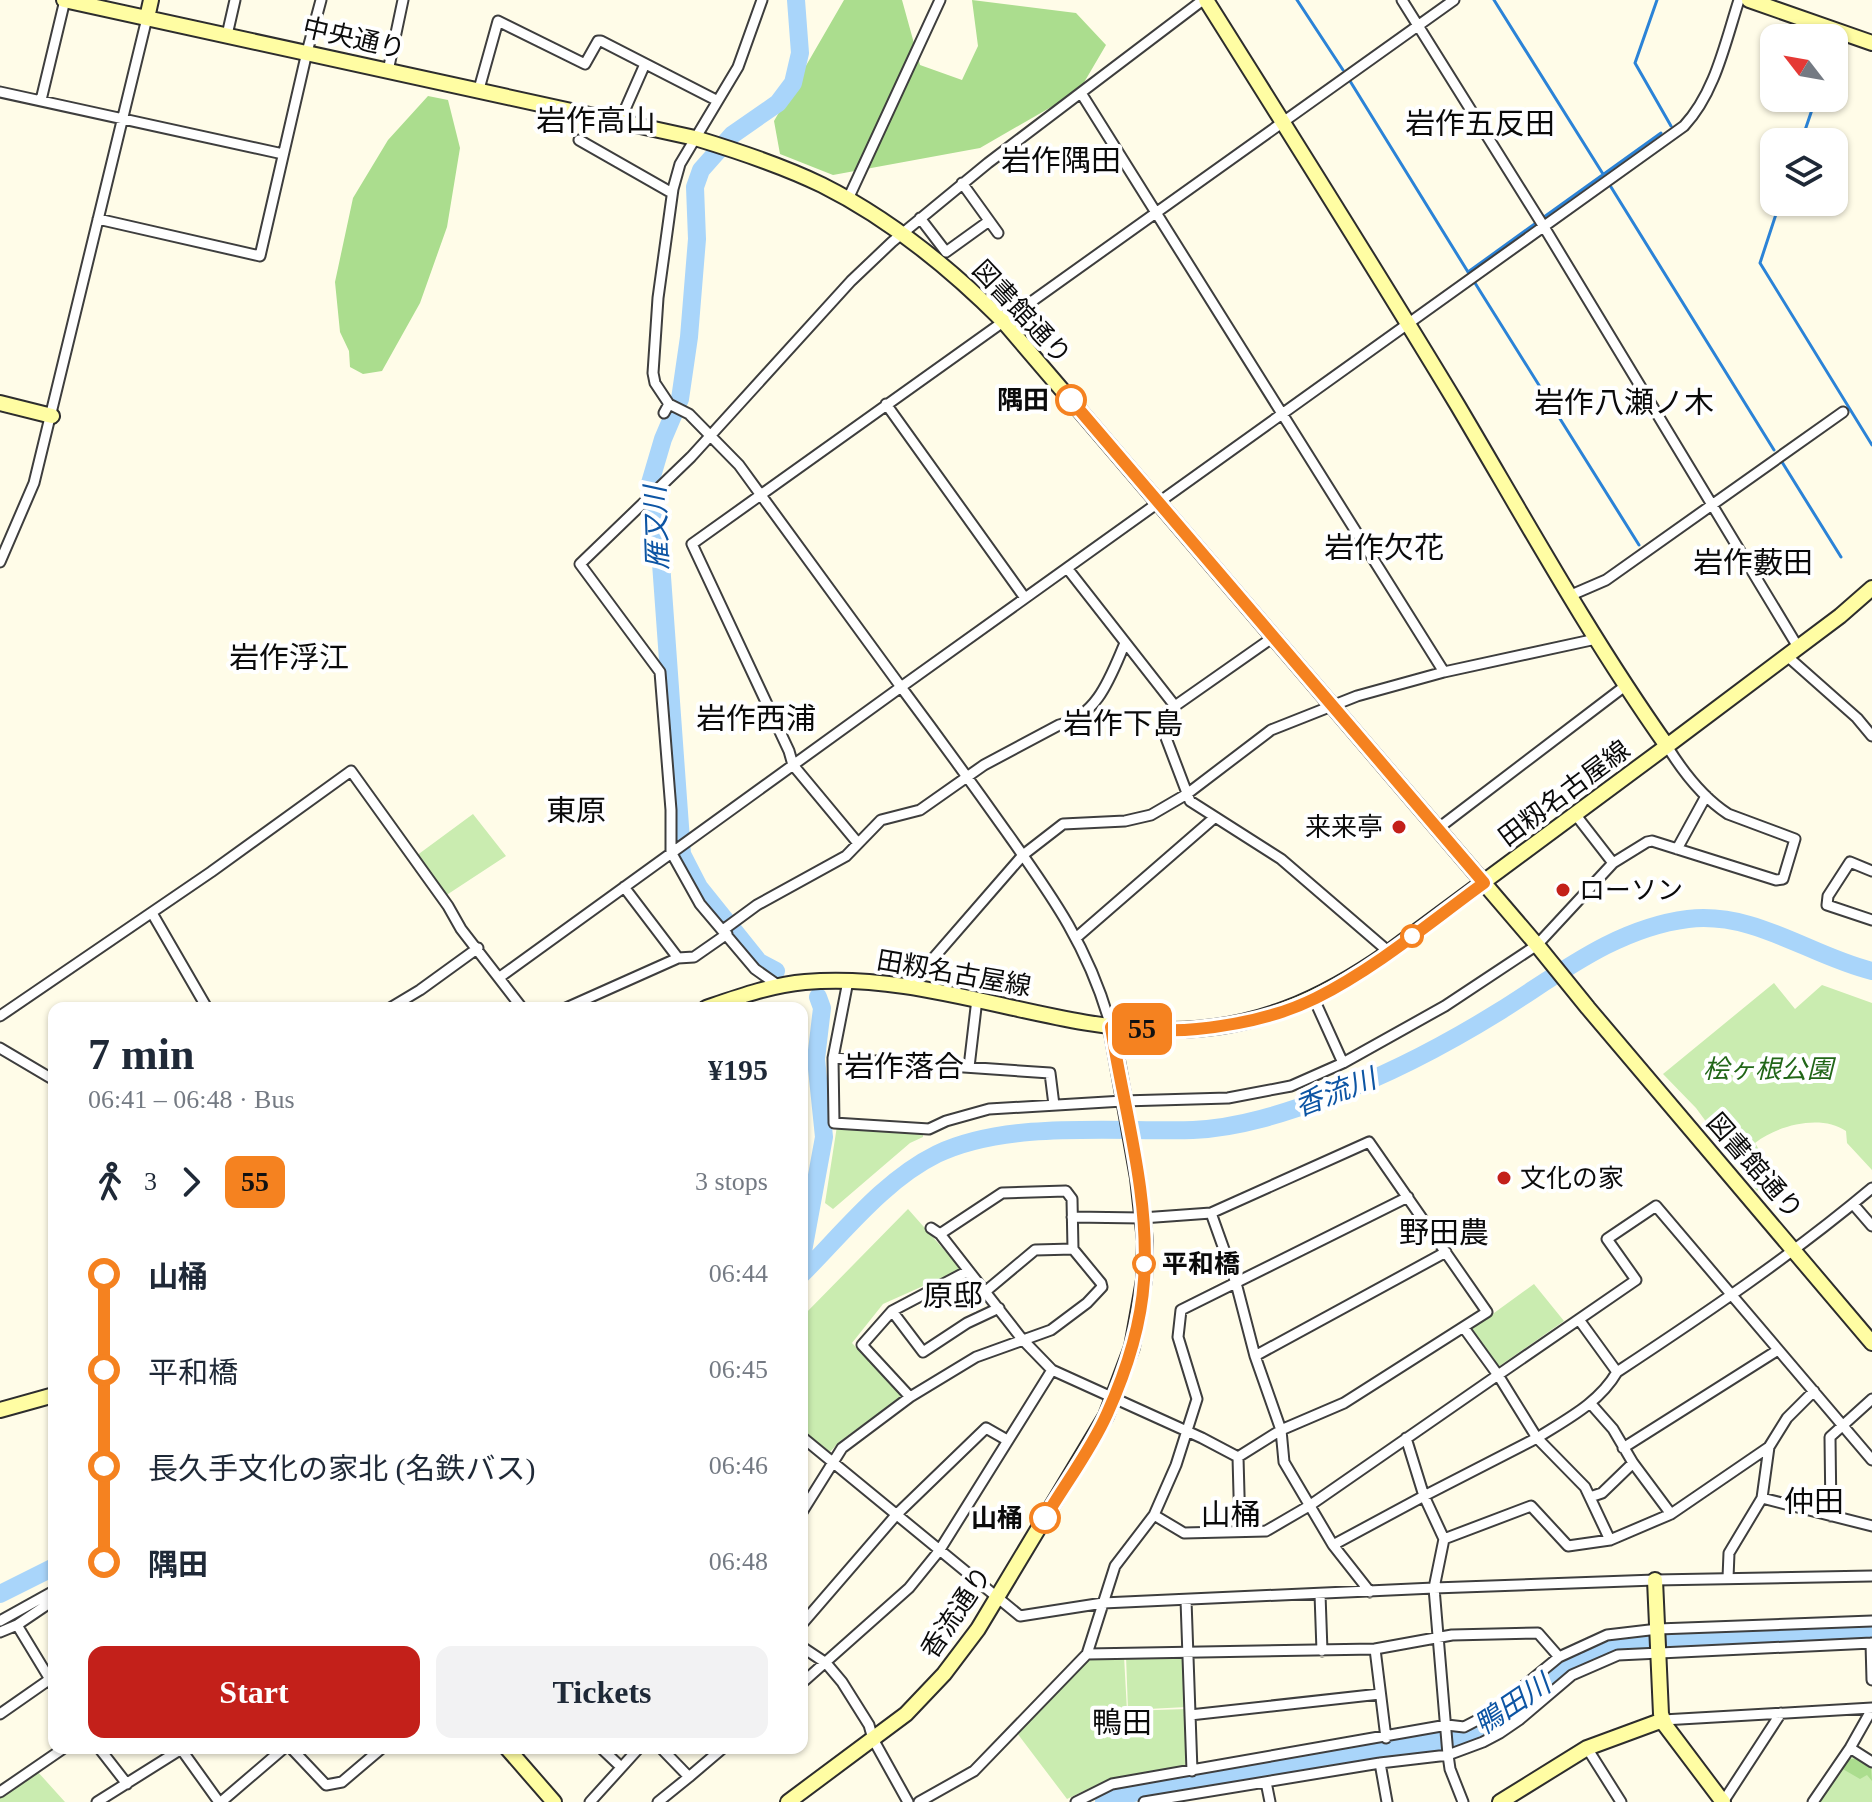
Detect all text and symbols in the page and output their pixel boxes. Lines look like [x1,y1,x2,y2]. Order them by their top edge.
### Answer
street label: 中央通り [300,13,408,64]
north arrow [1760,24,1848,112]
map controls [1760,24,1848,216]
district label: 岩作高山 [536,104,656,137]
district label: 岩作五反田 [1405,107,1555,140]
button: layers [1760,128,1848,216]
district label: 岩作隅田 [1001,144,1121,177]
street label: 図書館通り [967,255,1077,370]
marker: 隅田 [1056,385,1086,415]
place label: 隅田 [997,386,1049,415]
district label: 岩作八瀬ノ木 [1534,386,1714,419]
water label: 雁又川 [639,482,673,571]
district label: 岩作欠花 [1324,531,1444,564]
district label: 岩作藪田 [1693,546,1813,579]
district label: 岩作浮江 [229,641,349,674]
district label: 岩作西浦 [696,702,816,735]
district label: 岩作下島 [1063,707,1183,740]
street label: 田籾名古屋線 [1493,735,1635,852]
district label: 東原 [546,794,606,827]
place label: 来来亭 [1305,813,1383,842]
marker: 来来亭 [1390,818,1408,836]
place label: ローソン [1579,876,1683,905]
marker: ローソン [1554,881,1572,899]
unlabelled marker [1401,925,1423,947]
street label: 田籾名古屋線 [875,946,1033,1001]
line badge: 55 [1106,1003,1178,1055]
text: 55 [1128,1013,1156,1044]
text: 7 min [88,1030,194,1079]
district label: 岩作落合 [844,1050,964,1083]
text: ¥195 [708,1053,768,1086]
park label: 桧ヶ根公園 [1703,1055,1837,1084]
water label: 香流川 [1290,1062,1383,1122]
text: 06:41 – 06:48 · Bus [88,1085,295,1114]
street label: 図書館通り [1701,1108,1808,1225]
icon: walk [88,1160,132,1204]
icon: forward [169,1160,213,1204]
place label: 文化の家 [1520,1164,1624,1193]
text: 55 [241,1166,269,1197]
text: 3 [144,1167,157,1196]
text: 3 stops [695,1167,768,1196]
marker: 文化の家 [1495,1169,1513,1187]
district label: 野田農 [1399,1216,1489,1249]
place label: 平和橋 [1162,1250,1240,1279]
marker: 平和橋 [1133,1253,1155,1275]
text: 06:44 [709,1259,768,1288]
text: 山桶 [148,1260,208,1293]
district label: 原邸 [923,1279,983,1312]
text: 06:45 [709,1355,768,1384]
text: 平和橋 [148,1356,238,1389]
text: 06:46 [709,1451,768,1480]
text: 長久手文化の家北 (名鉄バス) [148,1452,535,1485]
district label: 仲田 [1784,1485,1844,1518]
district label: 山桶 [1201,1498,1261,1531]
marker: 山桶 [1030,1503,1060,1533]
place label: 山桶 [971,1504,1023,1533]
text: 06:48 [709,1547,768,1576]
text: 隅田 [148,1548,208,1581]
street label: 香流通り [915,1561,998,1664]
button: Start [88,1646,420,1738]
button: Tickets [436,1646,768,1738]
water label: 鴨田川 [1469,1666,1558,1741]
district label: 鴨田 [1092,1706,1152,1739]

